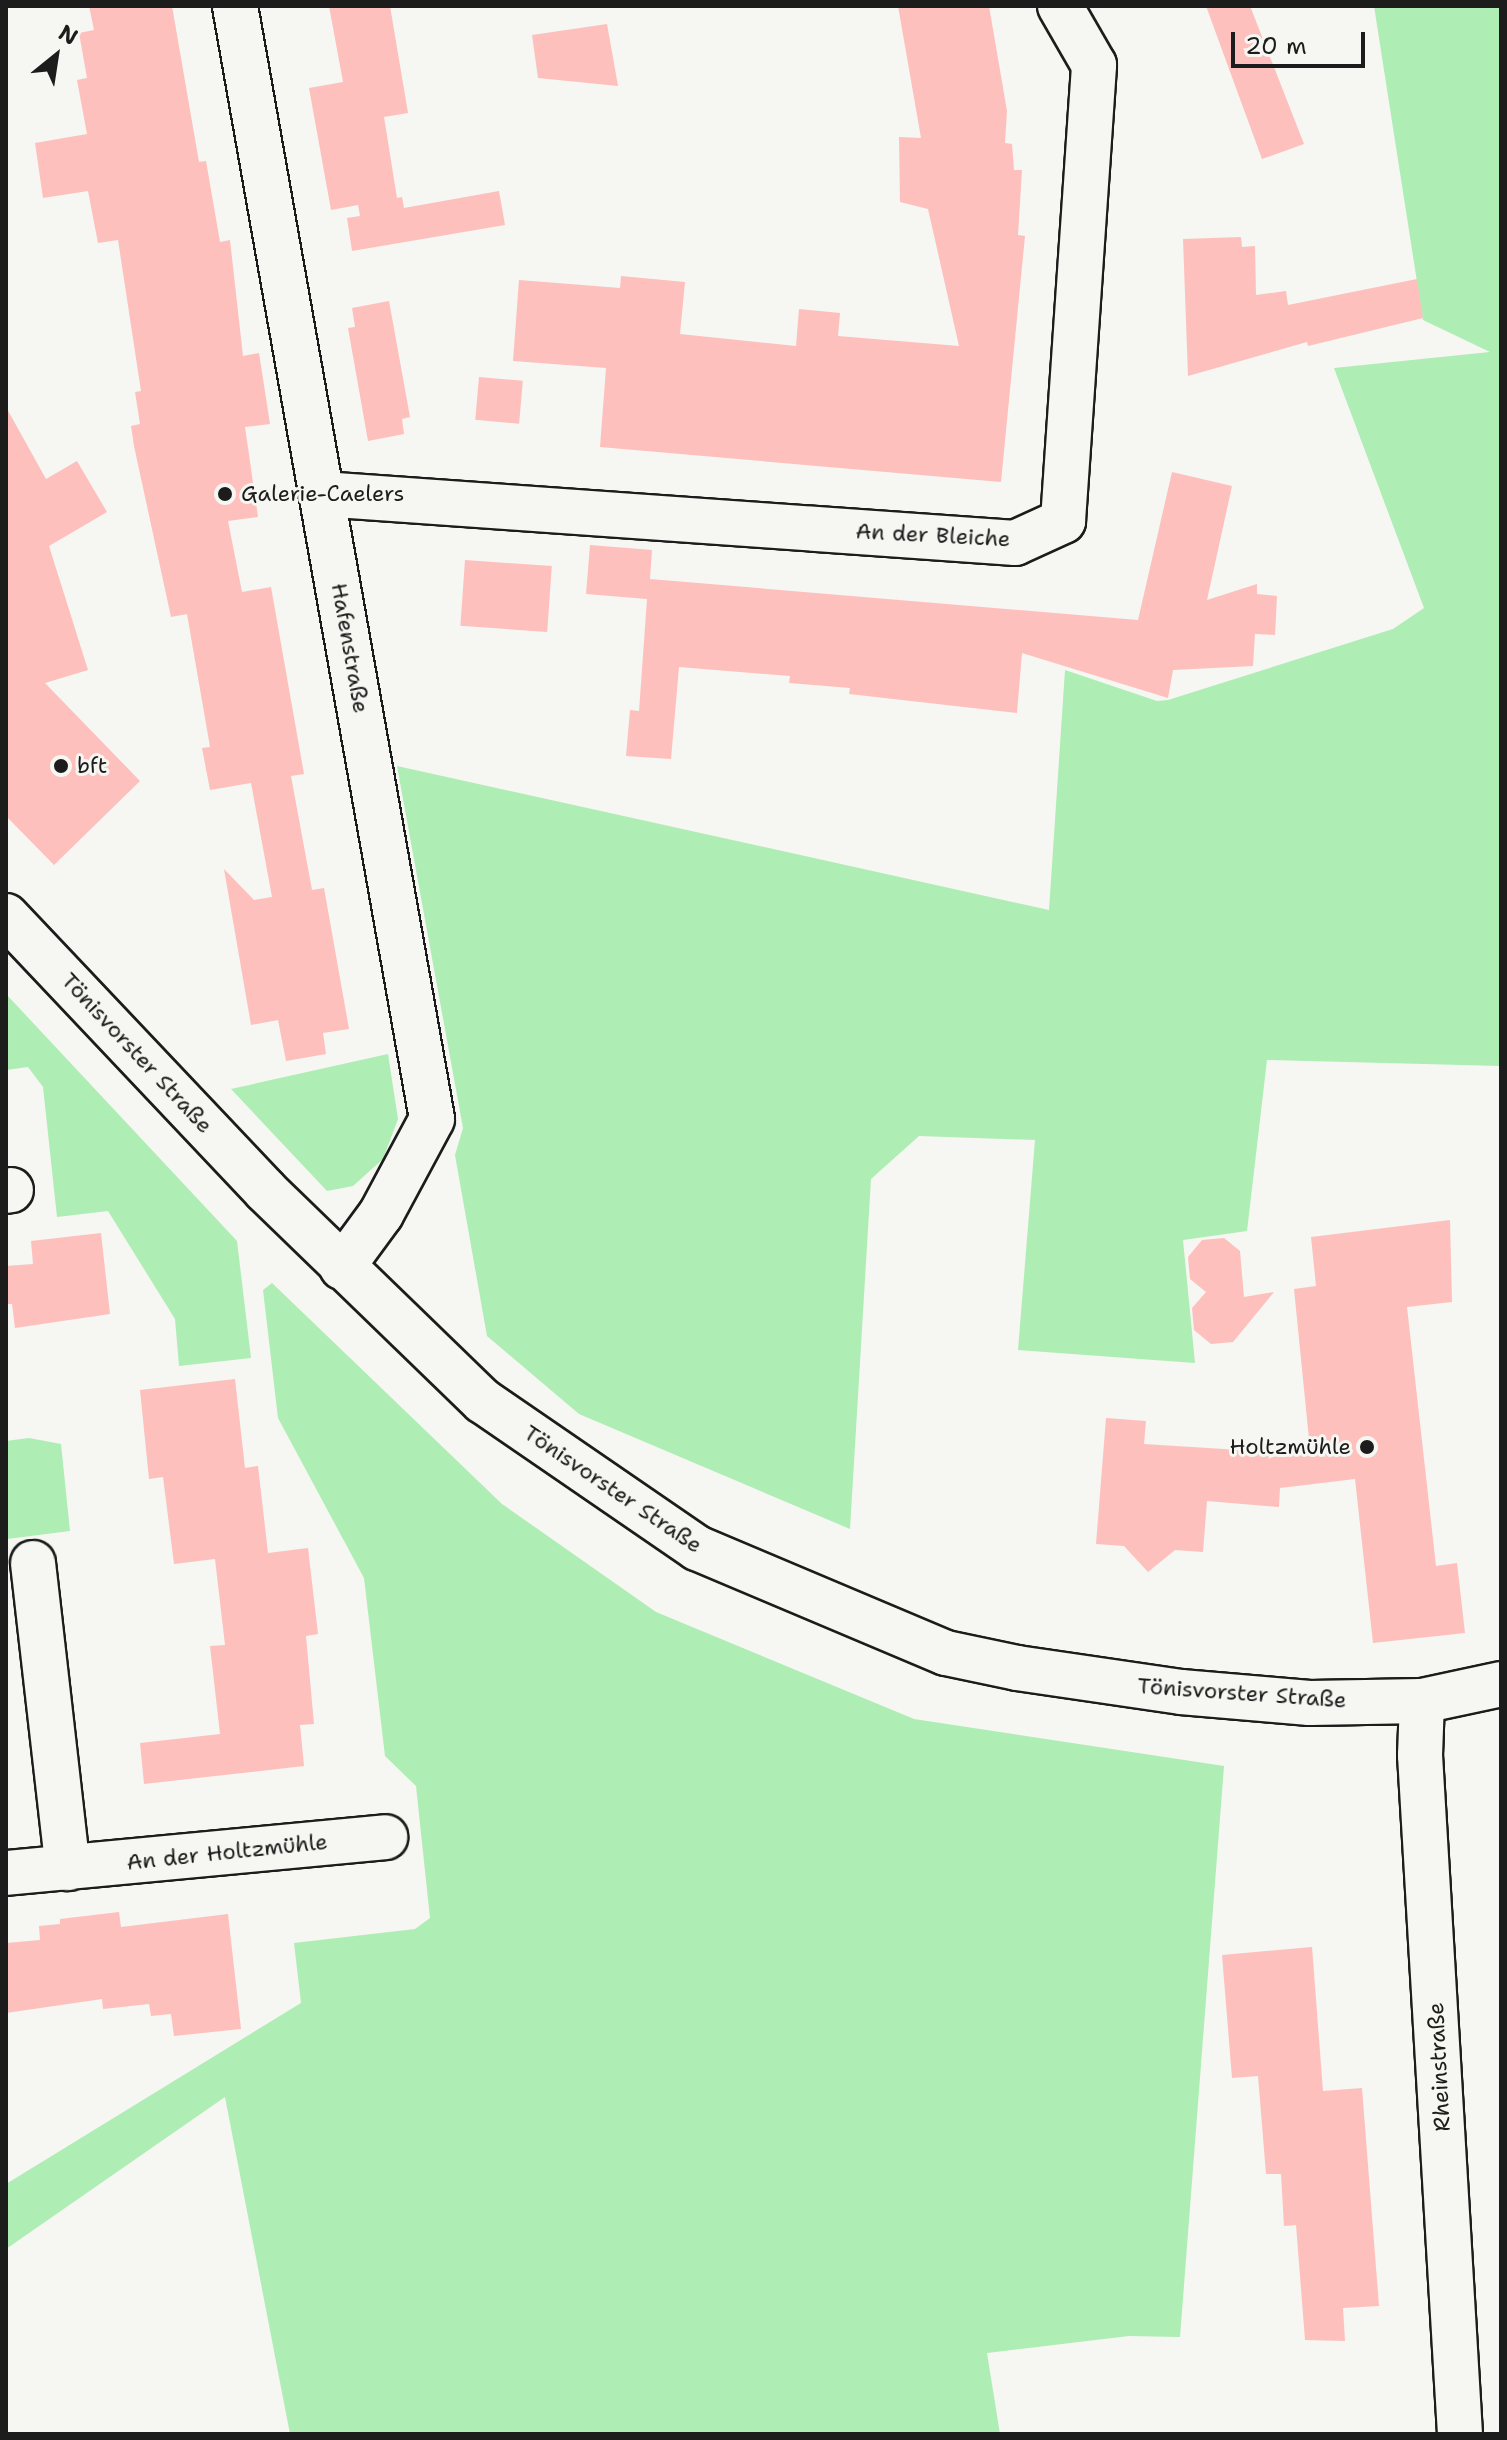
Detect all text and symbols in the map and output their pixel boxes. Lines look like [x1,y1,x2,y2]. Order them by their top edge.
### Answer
north arrow [16,16,96,96]
scale bar [1235,16,1369,66]
text: N [53,18,83,52]
text: 20 m [1245,30,1307,62]
place label: Galerie-Caelers [241,481,404,507]
marker: Galerie-Caelers [216,485,234,503]
street label: An der Bleiche [855,518,1011,552]
street label: Hafenstraße [326,581,374,715]
place label: bft [77,753,107,779]
marker: bft [52,757,70,775]
street label: Tönisvorster Straße [56,967,218,1139]
street label: Tönisvorster Straße [519,1419,707,1559]
place label: Holtzmühle [1229,1434,1351,1460]
marker: Holtzmühle [1358,1438,1376,1456]
street label: Tönisvorster Straße [1137,1673,1347,1713]
street label: An der Holtzmühle [125,1828,329,1876]
street label: Rheinstraße [1422,2002,1456,2132]

